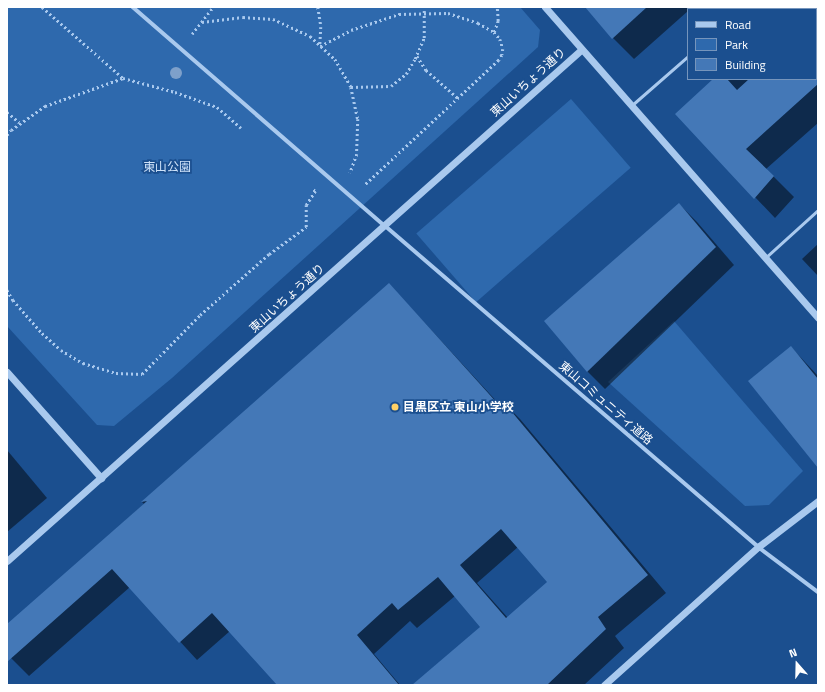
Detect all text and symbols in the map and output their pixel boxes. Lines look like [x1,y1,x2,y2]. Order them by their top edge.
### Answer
legend [687,8,817,80]
text: Road [725,15,751,34]
text: Park [725,35,748,54]
street label: 東山いちょう通り [488,45,568,119]
text: Building [725,55,766,74]
park label: 東山公園 [143,160,191,174]
street label: 東山いちょう通り [247,261,327,335]
street label: 東山コミュニティ道路 [556,358,656,448]
place label: 目黒区立 東山小学校 [403,400,514,414]
marker: 目黒区立 東山小学校 [390,402,400,412]
north arrow [777,644,817,684]
text: N [787,644,799,662]

